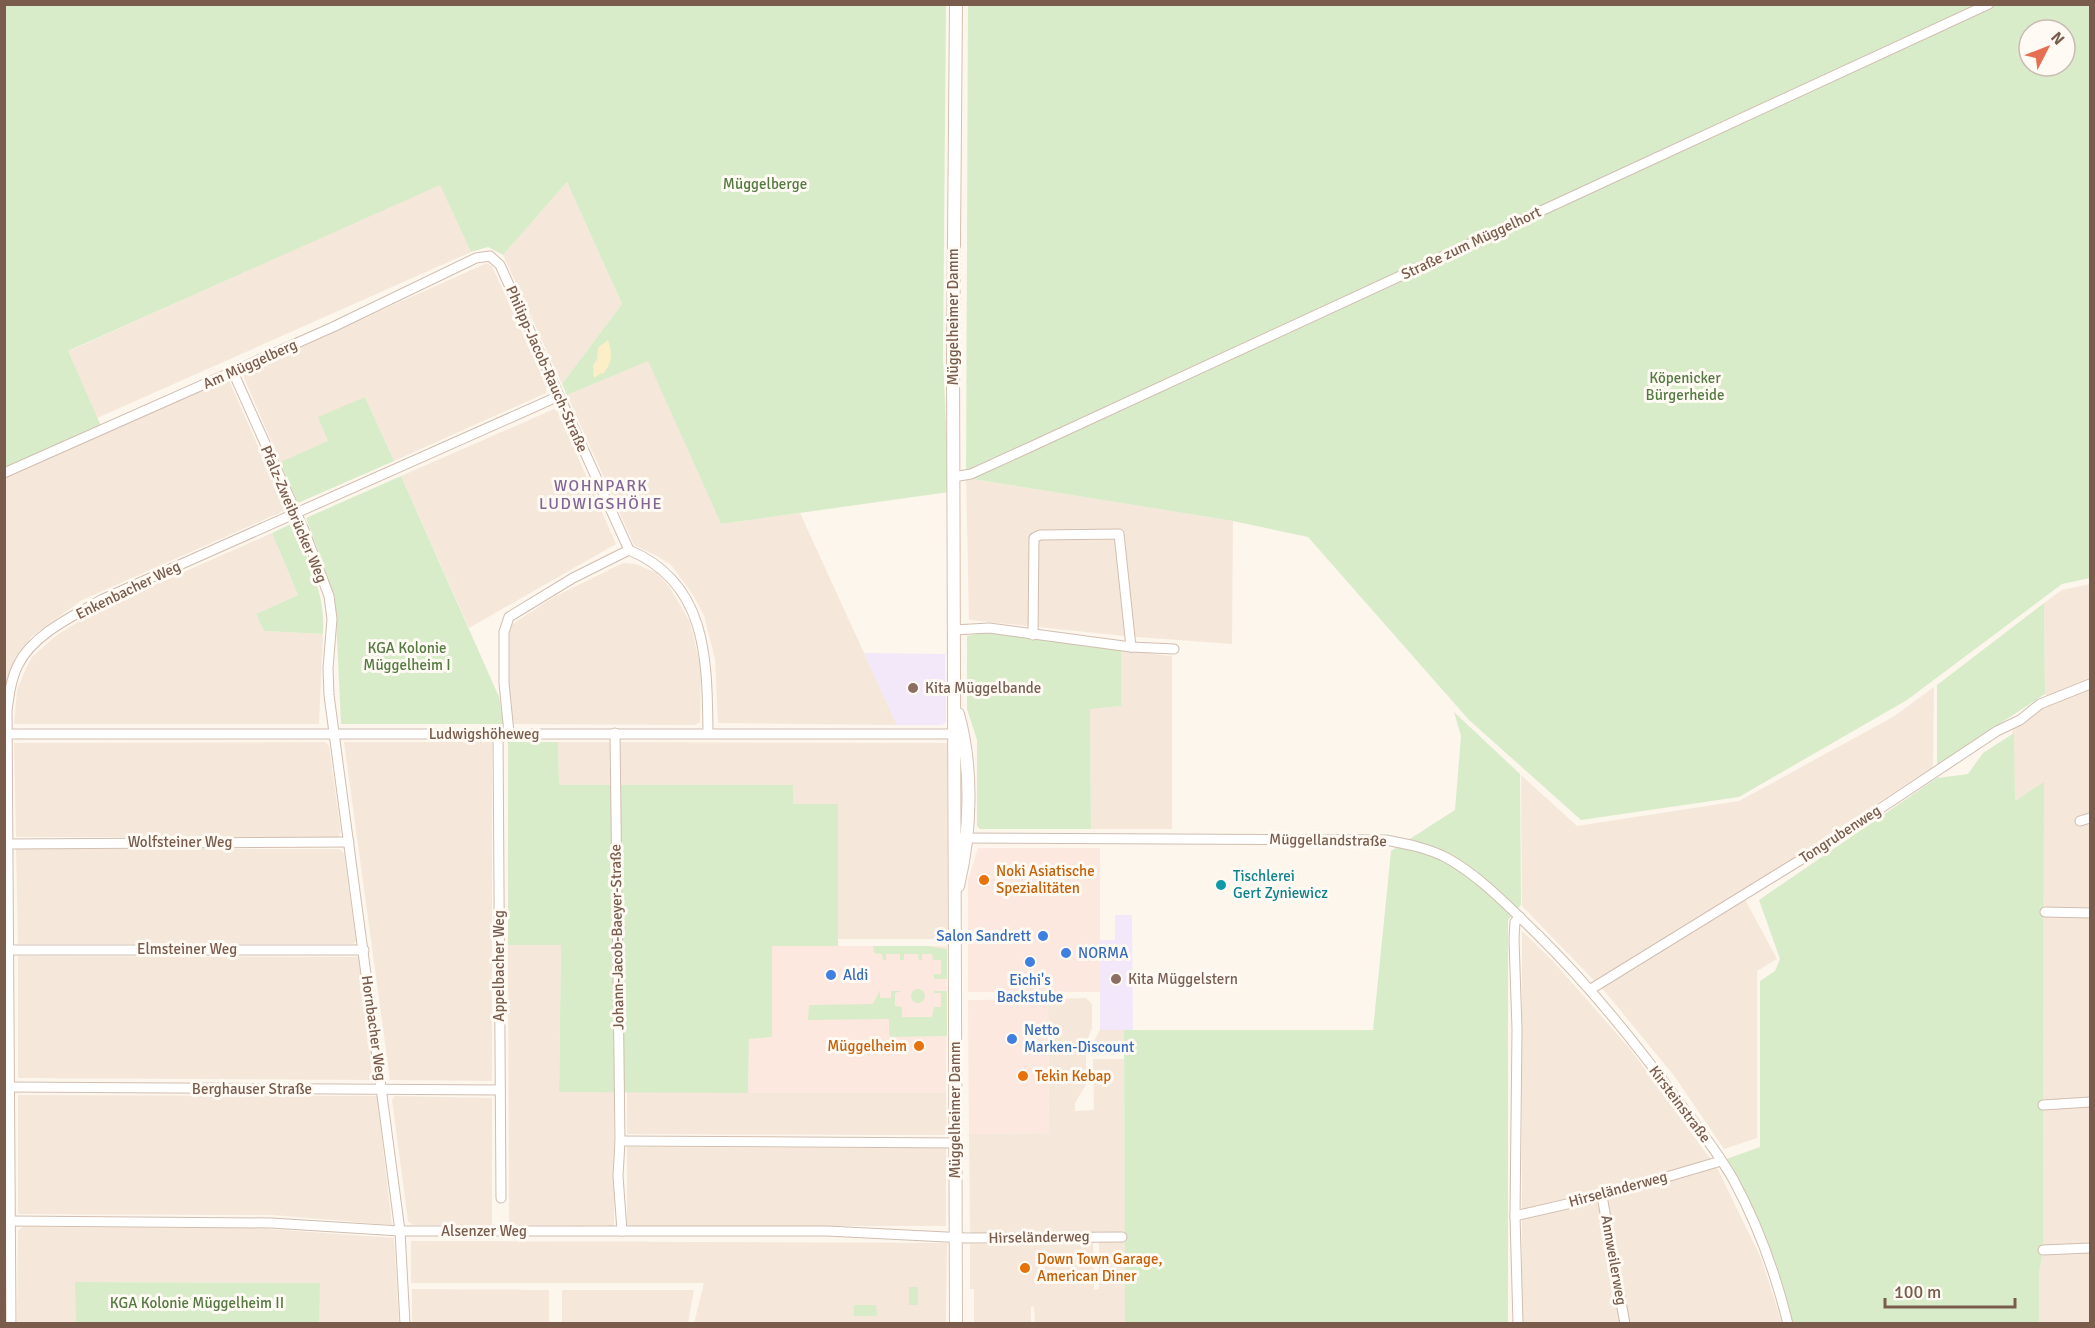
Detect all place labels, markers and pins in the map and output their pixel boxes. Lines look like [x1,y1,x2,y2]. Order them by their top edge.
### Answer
place label: Kita Müggelbande [925,679,1041,697]
marker: Kita Müggelbande [906,681,920,695]
place label: Noki Asiatische Spezialitäten [996,862,1095,897]
place label: Tischlerei Gert Zyniewicz [1233,867,1328,902]
marker: Noki Asiatische Spezialitäten [977,873,991,887]
marker: Tischlerei Gert Zyniewicz [1214,878,1228,892]
place label: Salon Sandrett [936,927,1031,945]
marker: Salon Sandrett [1036,929,1050,943]
place label: NORMA [1078,944,1128,962]
marker: NORMA [1059,946,1073,960]
marker: Eichi's Backstube [1023,955,1037,969]
place label: Aldi [843,966,868,984]
marker: Aldi [824,968,838,982]
place label: Kita Müggelstern [1128,970,1238,988]
place label: Eichi's Backstube [997,971,1063,1006]
marker: Kita Müggelstern [1109,972,1123,986]
place label: Netto Marken-Discount [1024,1021,1134,1056]
marker: Netto Marken-Discount [1005,1032,1019,1046]
place label: Müggelheim [827,1037,907,1055]
marker: Müggelheim [912,1039,926,1053]
place label: Tekin Kebap [1035,1067,1111,1085]
marker: Tekin Kebap [1016,1069,1030,1083]
place label: Down Town Garage, American Diner [1037,1250,1162,1285]
marker: Down Town Garage, American Diner [1018,1261,1032,1275]

